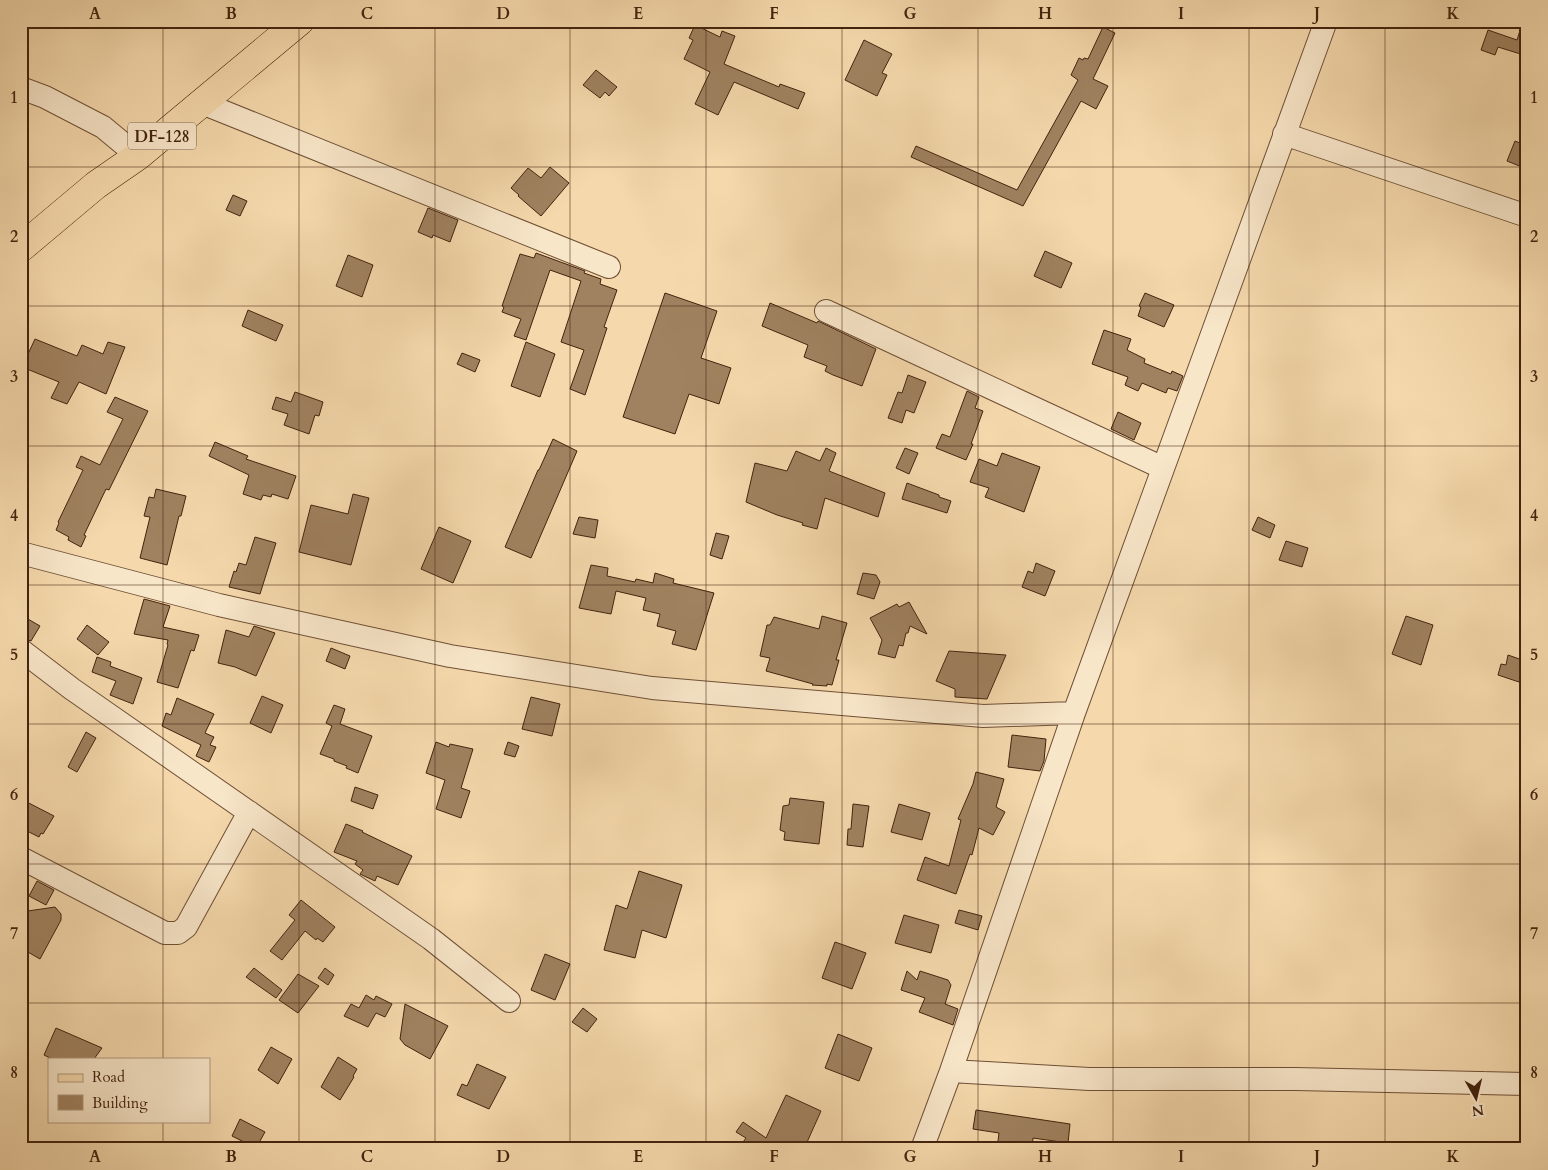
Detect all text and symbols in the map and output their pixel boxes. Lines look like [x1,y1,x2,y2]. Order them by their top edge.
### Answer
text: A [89,3,101,25]
text: B [225,3,237,25]
text: C [361,3,373,25]
text: D [496,3,510,25]
text: E [633,3,643,25]
text: F [769,3,779,25]
text: G [903,3,917,25]
text: H [1038,3,1052,25]
text: I [1178,3,1184,25]
text: J [1312,3,1320,25]
text: K [1447,3,1460,25]
text: 1 [10,87,18,109]
text: 1 [1530,87,1538,109]
road number: DF-128 [128,122,196,150]
text: 2 [10,226,18,248]
text: 2 [1530,226,1538,248]
text: 3 [10,366,18,388]
text: 3 [1530,366,1538,388]
text: 4 [10,505,18,527]
text: 4 [1530,505,1538,527]
text: 5 [10,644,18,666]
text: 5 [1530,644,1538,666]
text: 6 [10,784,18,806]
text: 6 [1530,784,1538,806]
text: 7 [10,923,18,945]
text: 7 [1530,923,1538,945]
legend [48,1058,210,1122]
text: 8 [10,1062,18,1084]
text: 8 [1530,1062,1538,1084]
text: Road [92,1067,125,1087]
north arrow [1450,1072,1500,1122]
text: Building [92,1093,148,1113]
text: N [1470,1100,1485,1121]
text: A [89,1146,101,1168]
text: B [225,1146,237,1168]
text: C [361,1146,373,1168]
text: D [496,1146,510,1168]
text: E [633,1146,643,1168]
text: F [769,1146,779,1168]
text: G [903,1146,917,1168]
text: H [1038,1146,1052,1168]
text: I [1178,1146,1184,1168]
text: J [1312,1146,1320,1168]
text: K [1447,1146,1460,1168]

